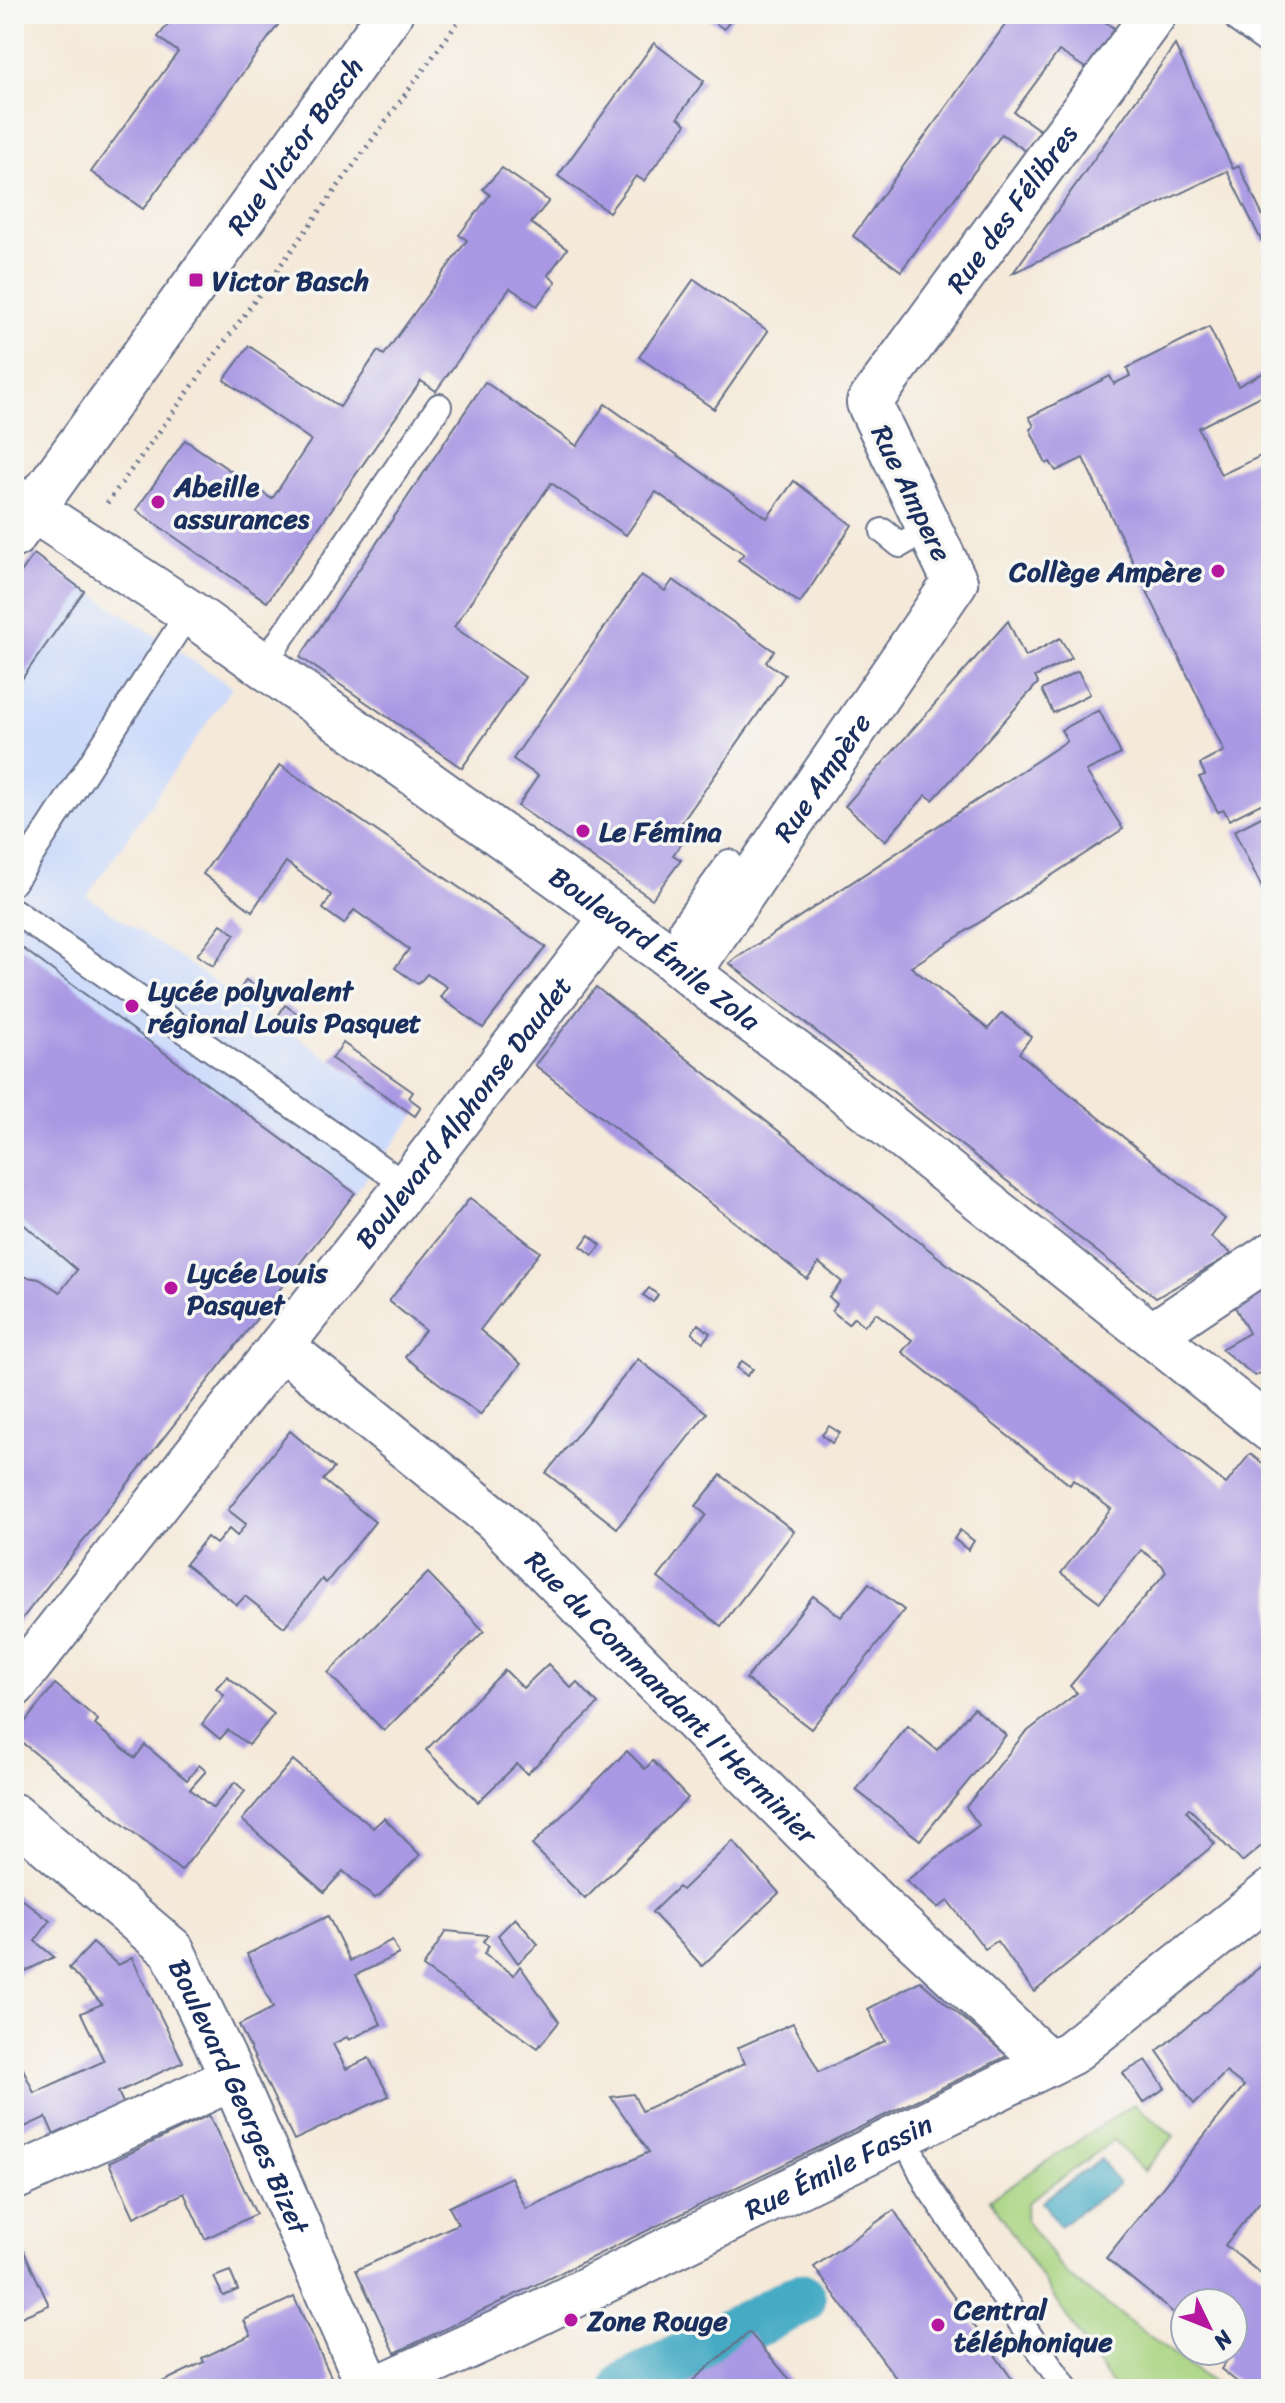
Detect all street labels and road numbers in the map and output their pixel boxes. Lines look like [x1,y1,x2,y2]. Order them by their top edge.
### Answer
street label: Rue Victor Basch [214,46,377,246]
street label: Rue des Félibres [933,113,1091,304]
street label: Rue Ampere [857,416,966,570]
street label: Rue Ampère [760,702,885,853]
street label: Boulevard Émile Zola [538,853,772,1045]
street label: Boulevard Alphonse Daudet [342,965,585,1260]
street label: Rue du Commandant l'Herminier [513,1538,831,1858]
street label: Boulevard Georges Bizet [154,1950,323,2244]
street label: Rue Émile Fassin [736,2100,941,2234]

